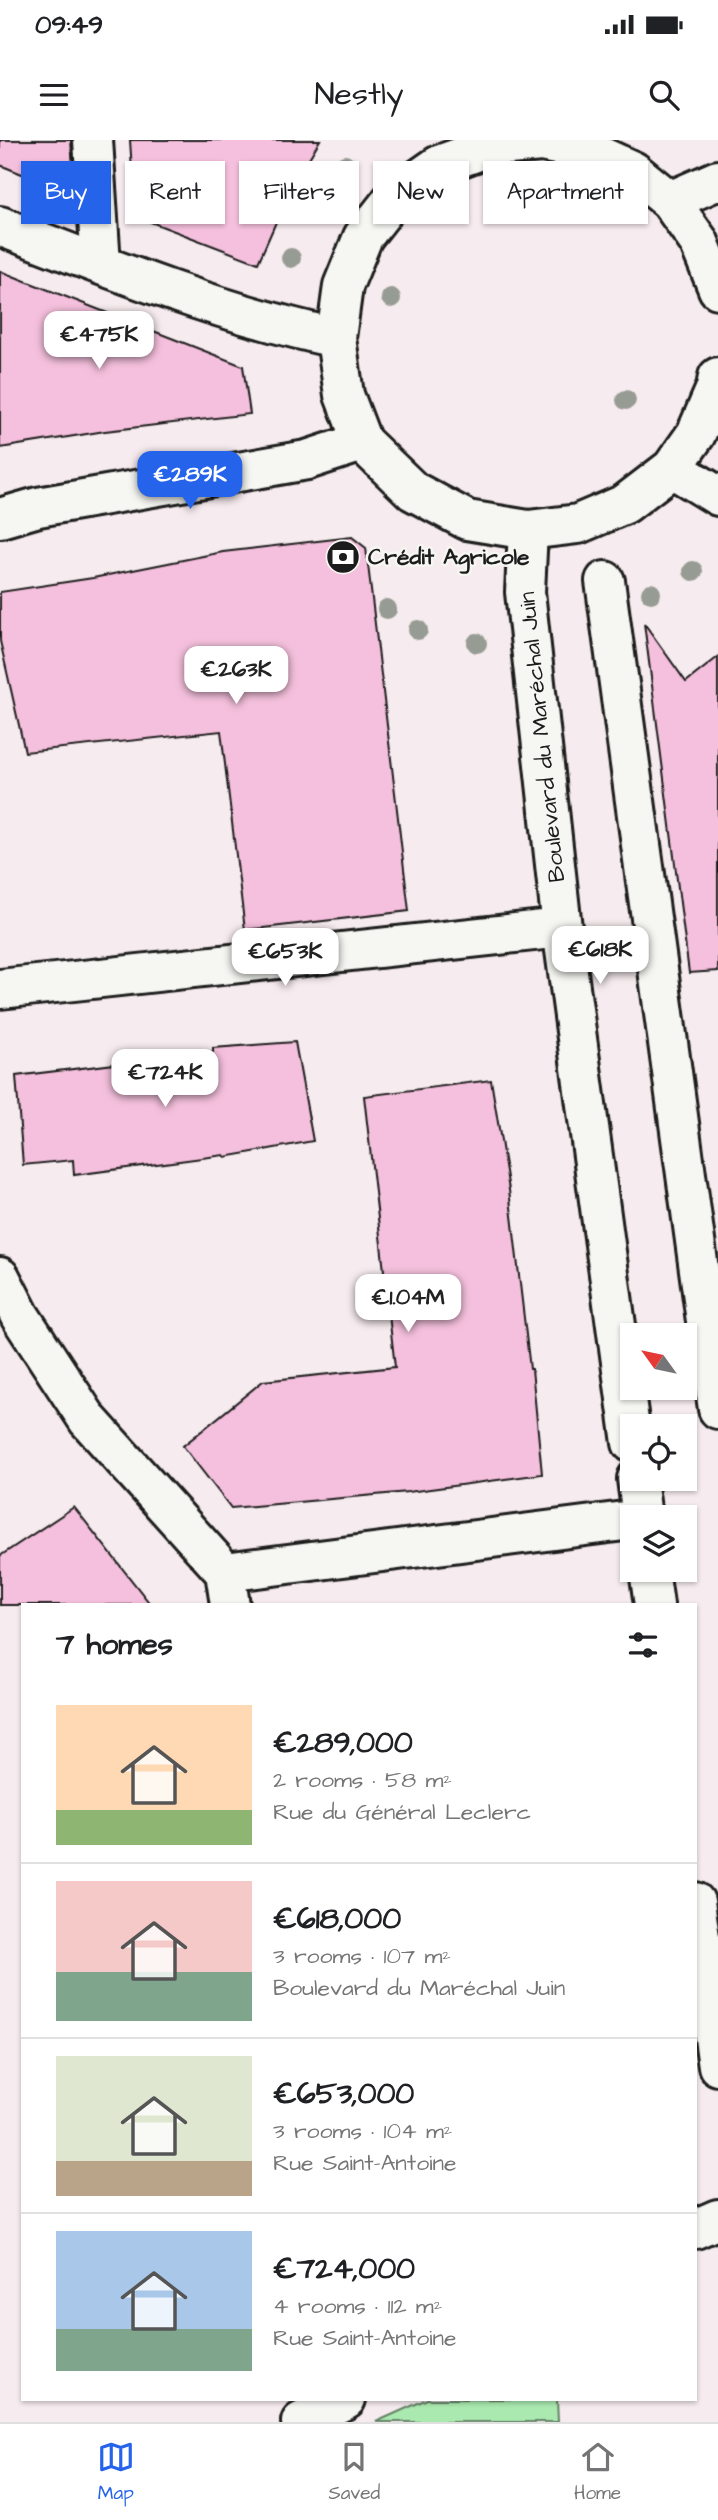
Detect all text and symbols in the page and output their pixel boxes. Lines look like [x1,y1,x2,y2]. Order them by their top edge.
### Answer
text: 09:49 [35,7,103,43]
text: Nestly [315,72,403,117]
icon: menu [35,76,73,114]
icon: search [645,76,683,114]
chip: Buy [21,161,111,224]
chip: Rent [125,161,225,224]
chip: Filters [239,161,359,224]
chip: New [373,161,469,224]
chip: Apartment [483,161,648,224]
pin: €475K [50,312,148,371]
text: €475K [60,318,138,350]
pin: €289K [141,452,239,511]
text: €289K [153,458,227,490]
bank icon: Crédit Agricole [324,538,362,576]
place label: Crédit Agricole [368,541,530,574]
street label: Boulevard du Maréchal Juin [511,590,573,884]
pin: €263K [187,646,285,706]
text: €263K [200,653,272,685]
pin: €618K [551,926,649,986]
pin: €653K [236,928,334,988]
text: €618K [568,933,632,965]
text: €653K [248,935,322,967]
pin: €724K [116,1049,214,1109]
text: €724K [127,1056,203,1088]
pin: €1.04M [351,1274,465,1334]
text: €1.04M [371,1281,445,1313]
north arrow [620,1323,696,1400]
map controls [620,1323,697,1582]
button: locate [620,1414,697,1491]
button: layers [620,1505,697,1582]
text: 7 homes [56,1624,173,1666]
icon: filters [624,1626,662,1664]
text: €289,000 [273,1722,413,1764]
icon: home [112,1733,196,1817]
text: 2 rooms · 58 m² [273,1764,452,1796]
text: Rue du Général Leclerc [273,1796,531,1828]
text: €618,000 [273,1898,401,1940]
icon: home [112,1909,196,1993]
text: 3 rooms · 107 m² [273,1940,451,1972]
text: Boulevard du Maréchal Juin [273,1972,565,2004]
text: €653,000 [273,2073,414,2115]
icon: home [112,2084,196,2168]
text: 3 rooms · 104 m² [273,2115,452,2147]
text: Rue Saint-Antoine [273,2147,457,2179]
text: €724,000 [273,2248,415,2290]
icon: home [112,2259,196,2343]
text: 4 rooms · 112 m² [273,2290,442,2322]
text: Rue Saint-Antoine [273,2322,457,2354]
tab: Map [97,2438,135,2507]
tab: Saved [328,2438,380,2507]
tab: Home [574,2438,621,2507]

